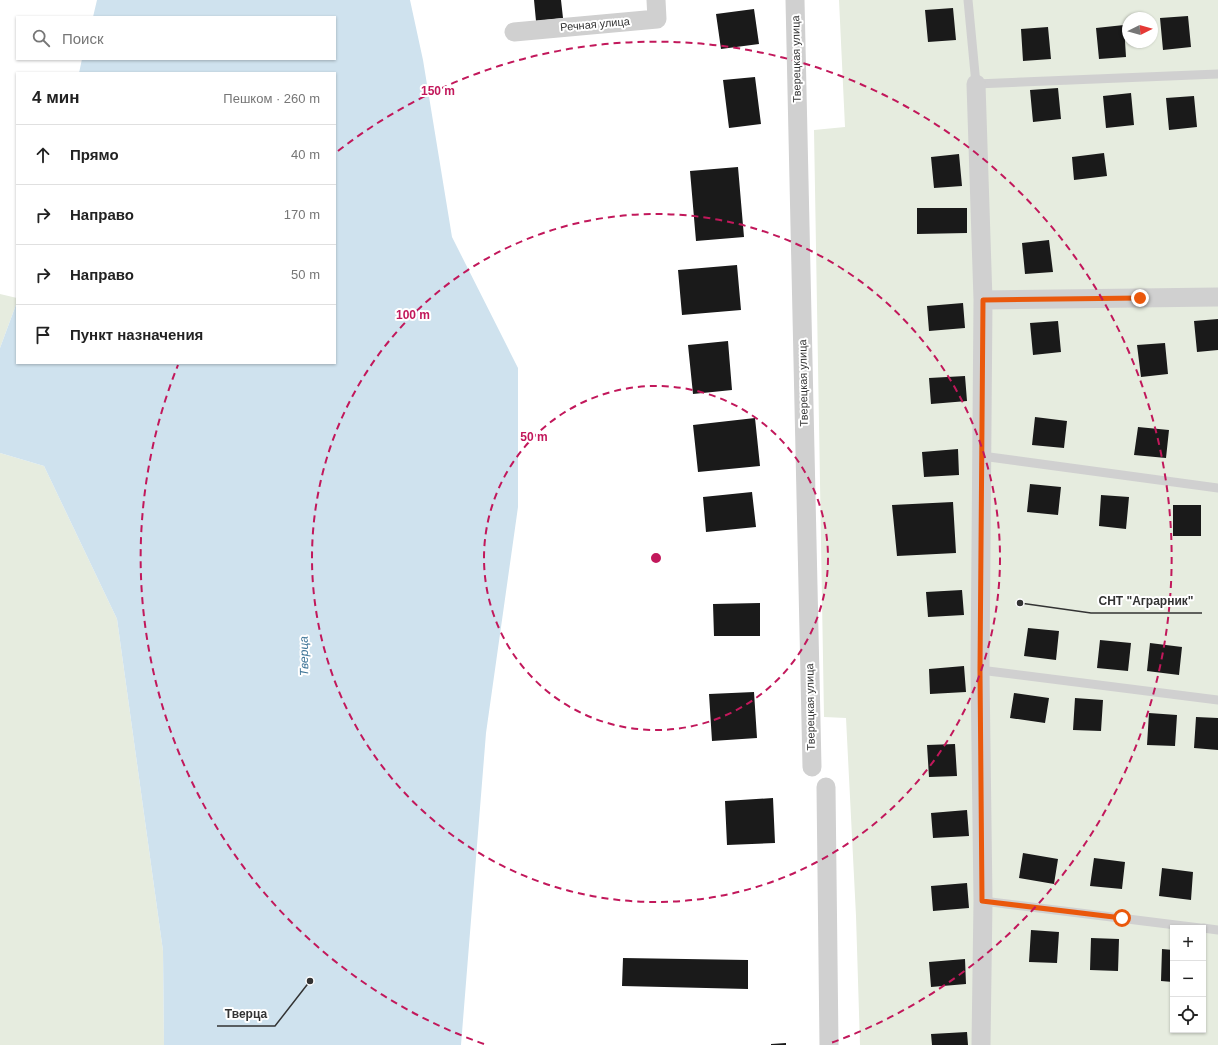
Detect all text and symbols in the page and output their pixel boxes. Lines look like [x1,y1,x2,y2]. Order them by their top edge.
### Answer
north arrow [1122,12,1158,48]
street label: Речная улица [560,15,631,33]
street label: Тверецкая улица [789,15,803,103]
search box [16,16,336,60]
icon: search [30,27,52,49]
text: Поиск [62,30,104,47]
text: 150 m [421,84,455,98]
text: 4 мин [32,88,79,107]
text: Пешком · 260 m [223,91,320,106]
icon: ahead [32,144,54,166]
text: Прямо [70,146,119,163]
text: 40 m [291,147,320,162]
icon: right [32,204,54,226]
text: Направо [70,206,134,223]
text: 170 m [284,207,320,222]
icon: right [32,264,54,286]
text: Направо [70,266,134,283]
text: 50 m [291,267,320,282]
route end [1131,289,1149,307]
text: 100 m [396,308,430,322]
icon: arrive [32,324,54,346]
text: Пункт назначения [70,326,203,343]
street label: Тверецкая улица [796,339,810,427]
text: 50 m [520,430,548,444]
centre of rings [649,551,663,565]
callout: СНТ "Аграрник" [1091,589,1202,613]
text: СНТ "Аграрник" [1098,594,1194,608]
water label: Тверца [297,636,311,676]
street label: Тверецкая улица [803,663,817,751]
route start [1113,909,1131,927]
map controls [1170,925,1206,1033]
button: + [1170,925,1206,961]
button: − [1170,961,1206,997]
button: locate [1170,997,1206,1033]
callout: Тверца [217,1002,275,1026]
text: Тверца [225,1007,267,1021]

